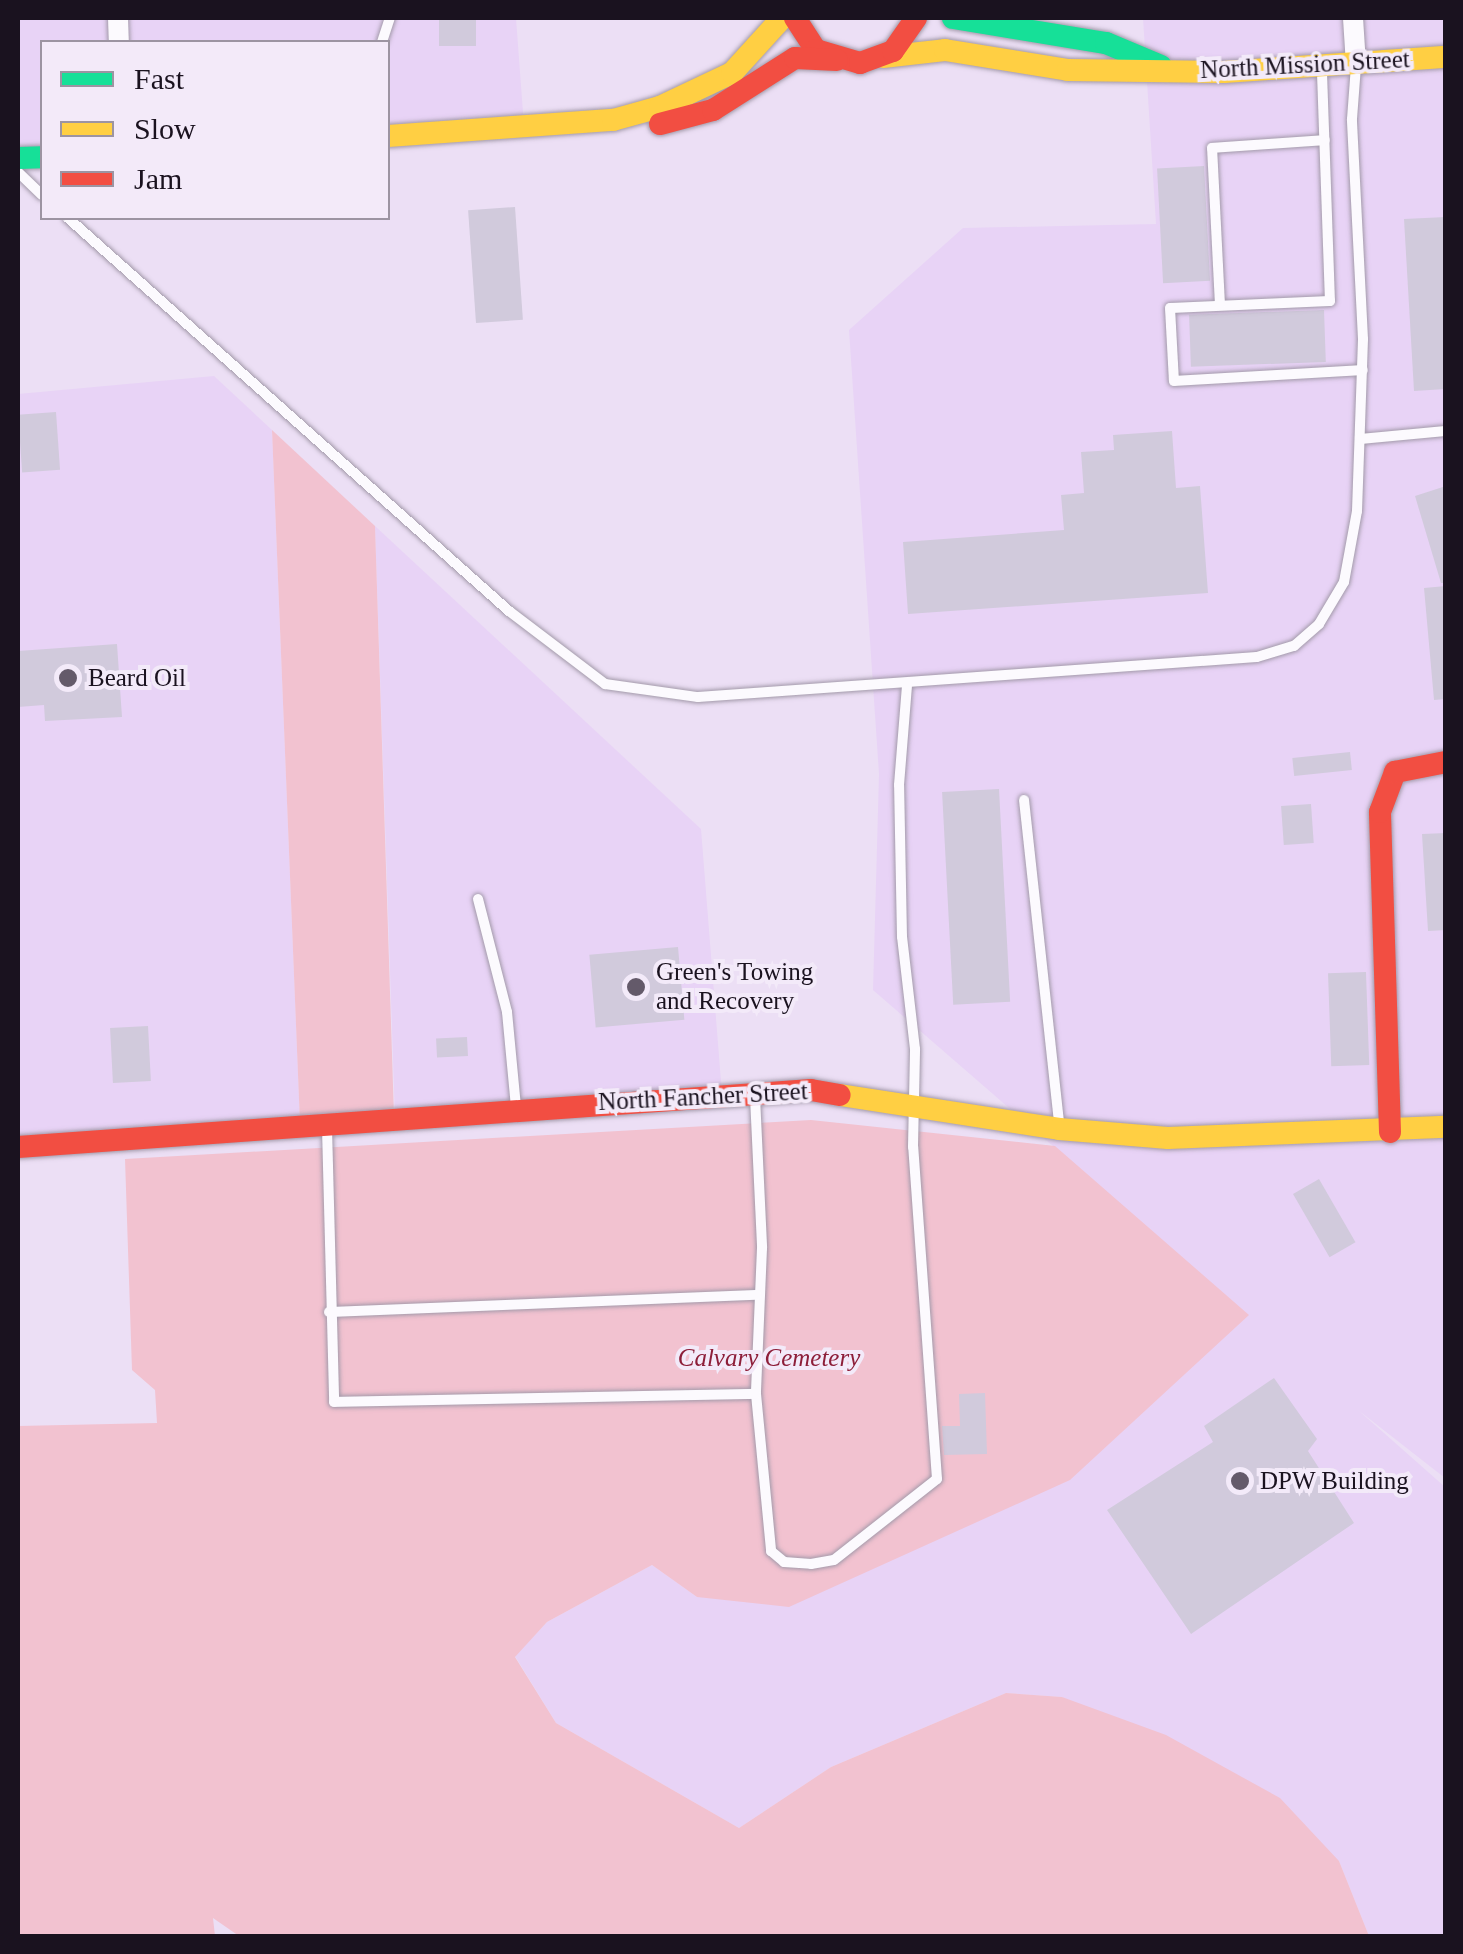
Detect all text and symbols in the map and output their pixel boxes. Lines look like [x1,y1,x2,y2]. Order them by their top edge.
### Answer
legend [40,40,390,220]
street label: North Mission Street [1200,45,1410,85]
text: Fast [134,62,184,95]
text: Slow [134,112,196,145]
text: Jam [134,162,182,195]
place label: Beard Oil [88,663,186,693]
marker: Beard Oil [57,667,79,689]
place label: Green's Towing and Recovery [656,958,814,1017]
marker: Green's Towing and Recovery [625,976,647,998]
street label: North Fancher Street [598,1077,808,1117]
park label: Calvary Cemetery [678,1343,860,1373]
place label: DPW Building [1260,1466,1409,1496]
marker: DPW Building [1229,1470,1251,1492]

